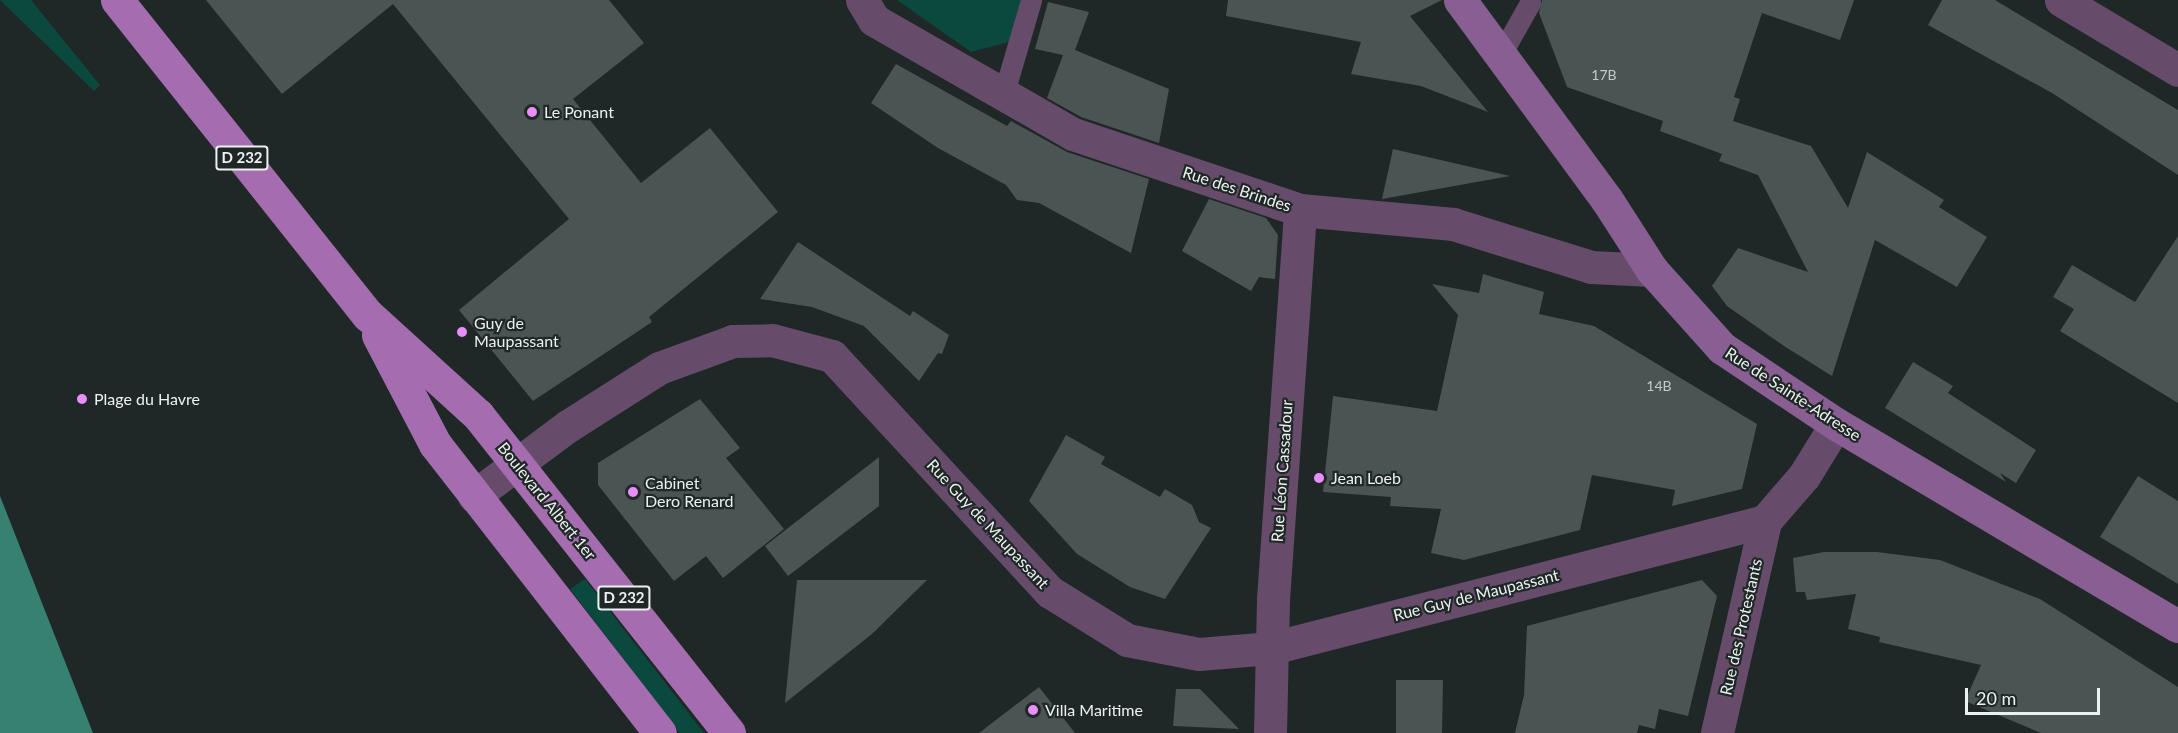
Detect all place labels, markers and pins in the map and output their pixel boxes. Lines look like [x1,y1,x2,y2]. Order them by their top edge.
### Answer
place label: Le Ponant [544,102,614,122]
marker: Le Ponant [525,105,539,119]
place label: Guy de Maupassant [474,313,559,351]
marker: Guy de Maupassant [455,325,469,339]
place label: Plage du Havre [94,389,200,409]
marker: Plage du Havre [75,392,89,406]
place label: Jean Loeb [1331,468,1401,488]
marker: Jean Loeb [1312,471,1326,485]
place label: Cabinet Dero Renard [645,473,733,511]
marker: Cabinet Dero Renard [626,485,640,499]
place label: Villa Maritime [1045,700,1143,720]
marker: Villa Maritime [1026,703,1040,717]

